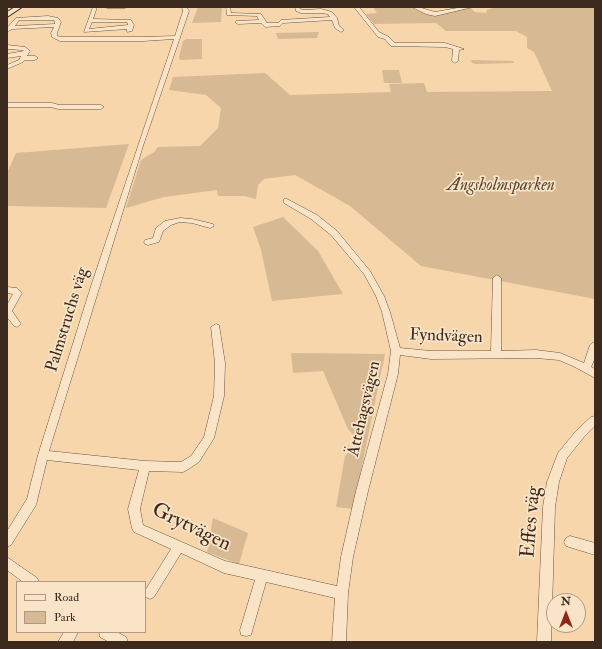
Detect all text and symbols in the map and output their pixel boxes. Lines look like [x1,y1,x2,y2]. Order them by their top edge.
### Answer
park label: Ängsholmsparken [447,176,555,196]
street label: Palmstruchs väg [42,265,94,375]
street label: Fyndvägen [409,326,483,348]
street label: Ättehagsvägen [344,359,386,459]
street label: Effes väg [517,485,547,559]
street label: Grytvägen [148,499,234,557]
legend [16,581,146,633]
text: Road [54,590,79,605]
north arrow [546,593,586,633]
text: N [561,595,571,608]
text: Park [54,610,76,625]

